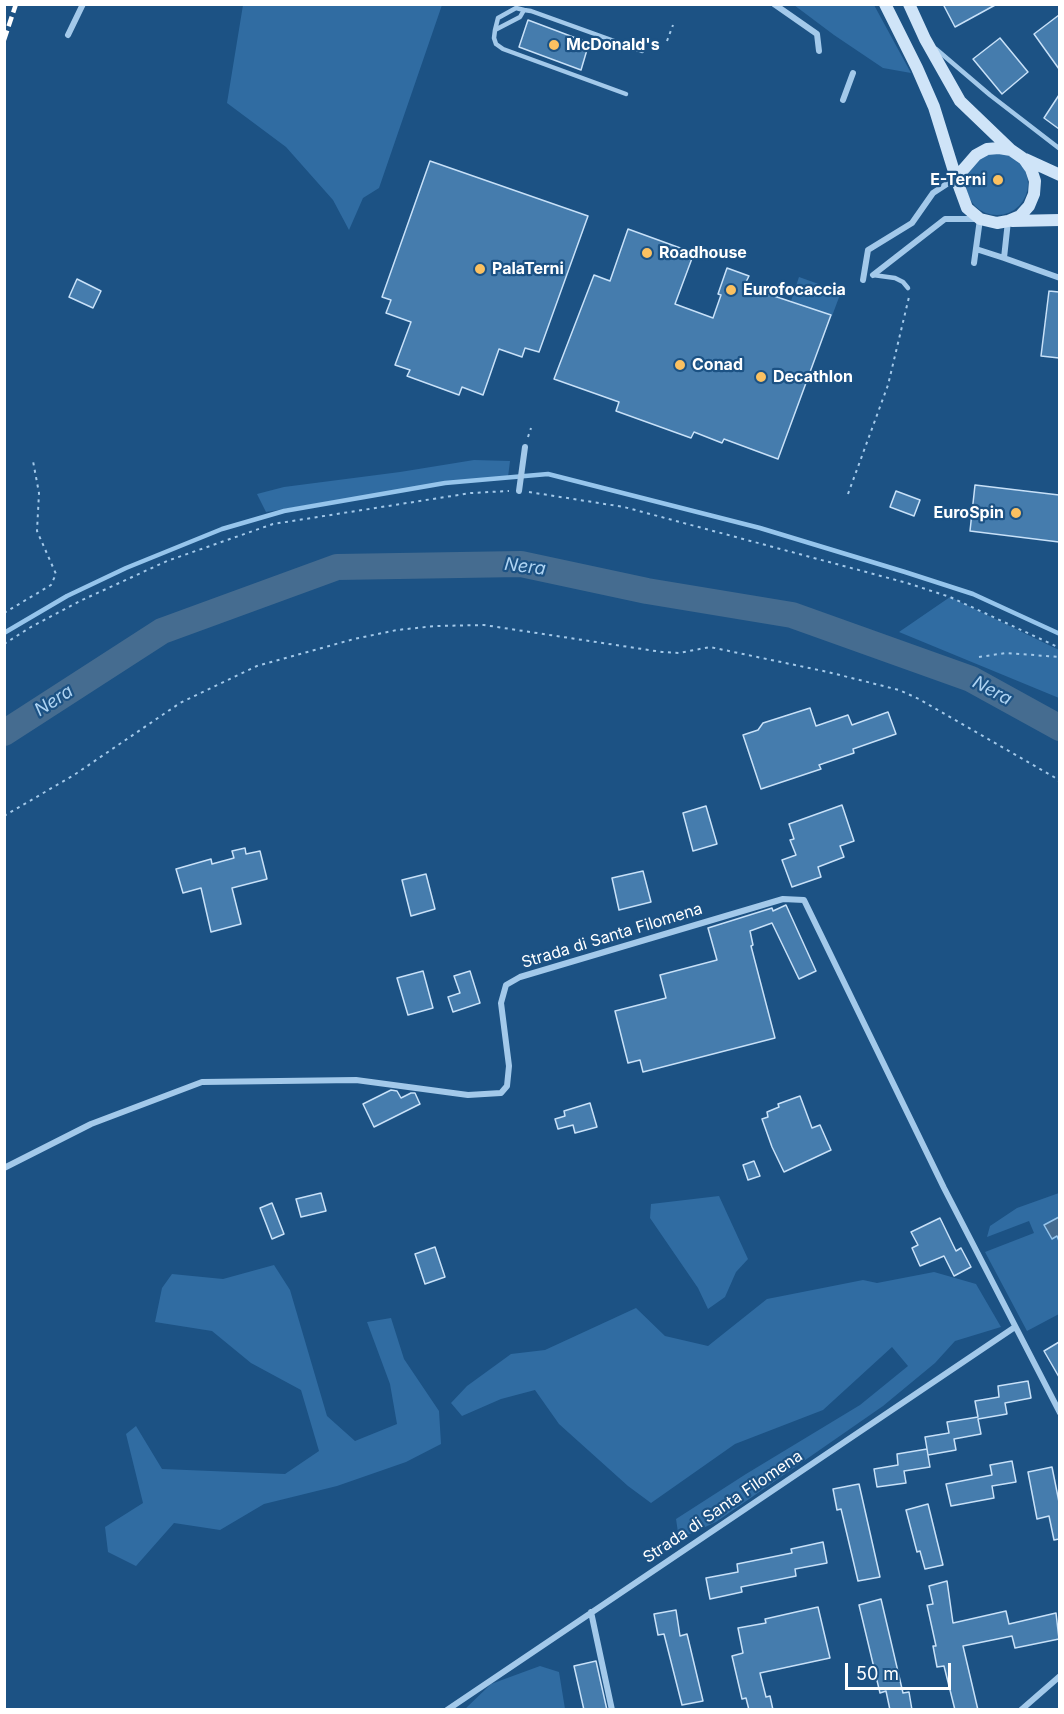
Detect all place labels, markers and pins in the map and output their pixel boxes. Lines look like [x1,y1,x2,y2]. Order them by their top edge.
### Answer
place label: McDonald's [566,35,660,55]
marker: McDonald's [547,38,561,52]
place label: E-Terni [930,170,986,190]
marker: E-Terni [991,173,1005,187]
place label: Roadhouse [659,243,747,263]
marker: Roadhouse [640,246,654,260]
place label: PalaTerni [492,259,564,279]
marker: PalaTerni [473,262,487,276]
place label: Eurofocaccia [743,280,846,300]
marker: Eurofocaccia [724,283,738,297]
place label: Conad [692,355,743,375]
marker: Conad [673,358,687,372]
place label: Decathlon [773,367,853,387]
marker: Decathlon [754,370,768,384]
place label: EuroSpin [934,503,1004,523]
marker: EuroSpin [1009,506,1023,520]

